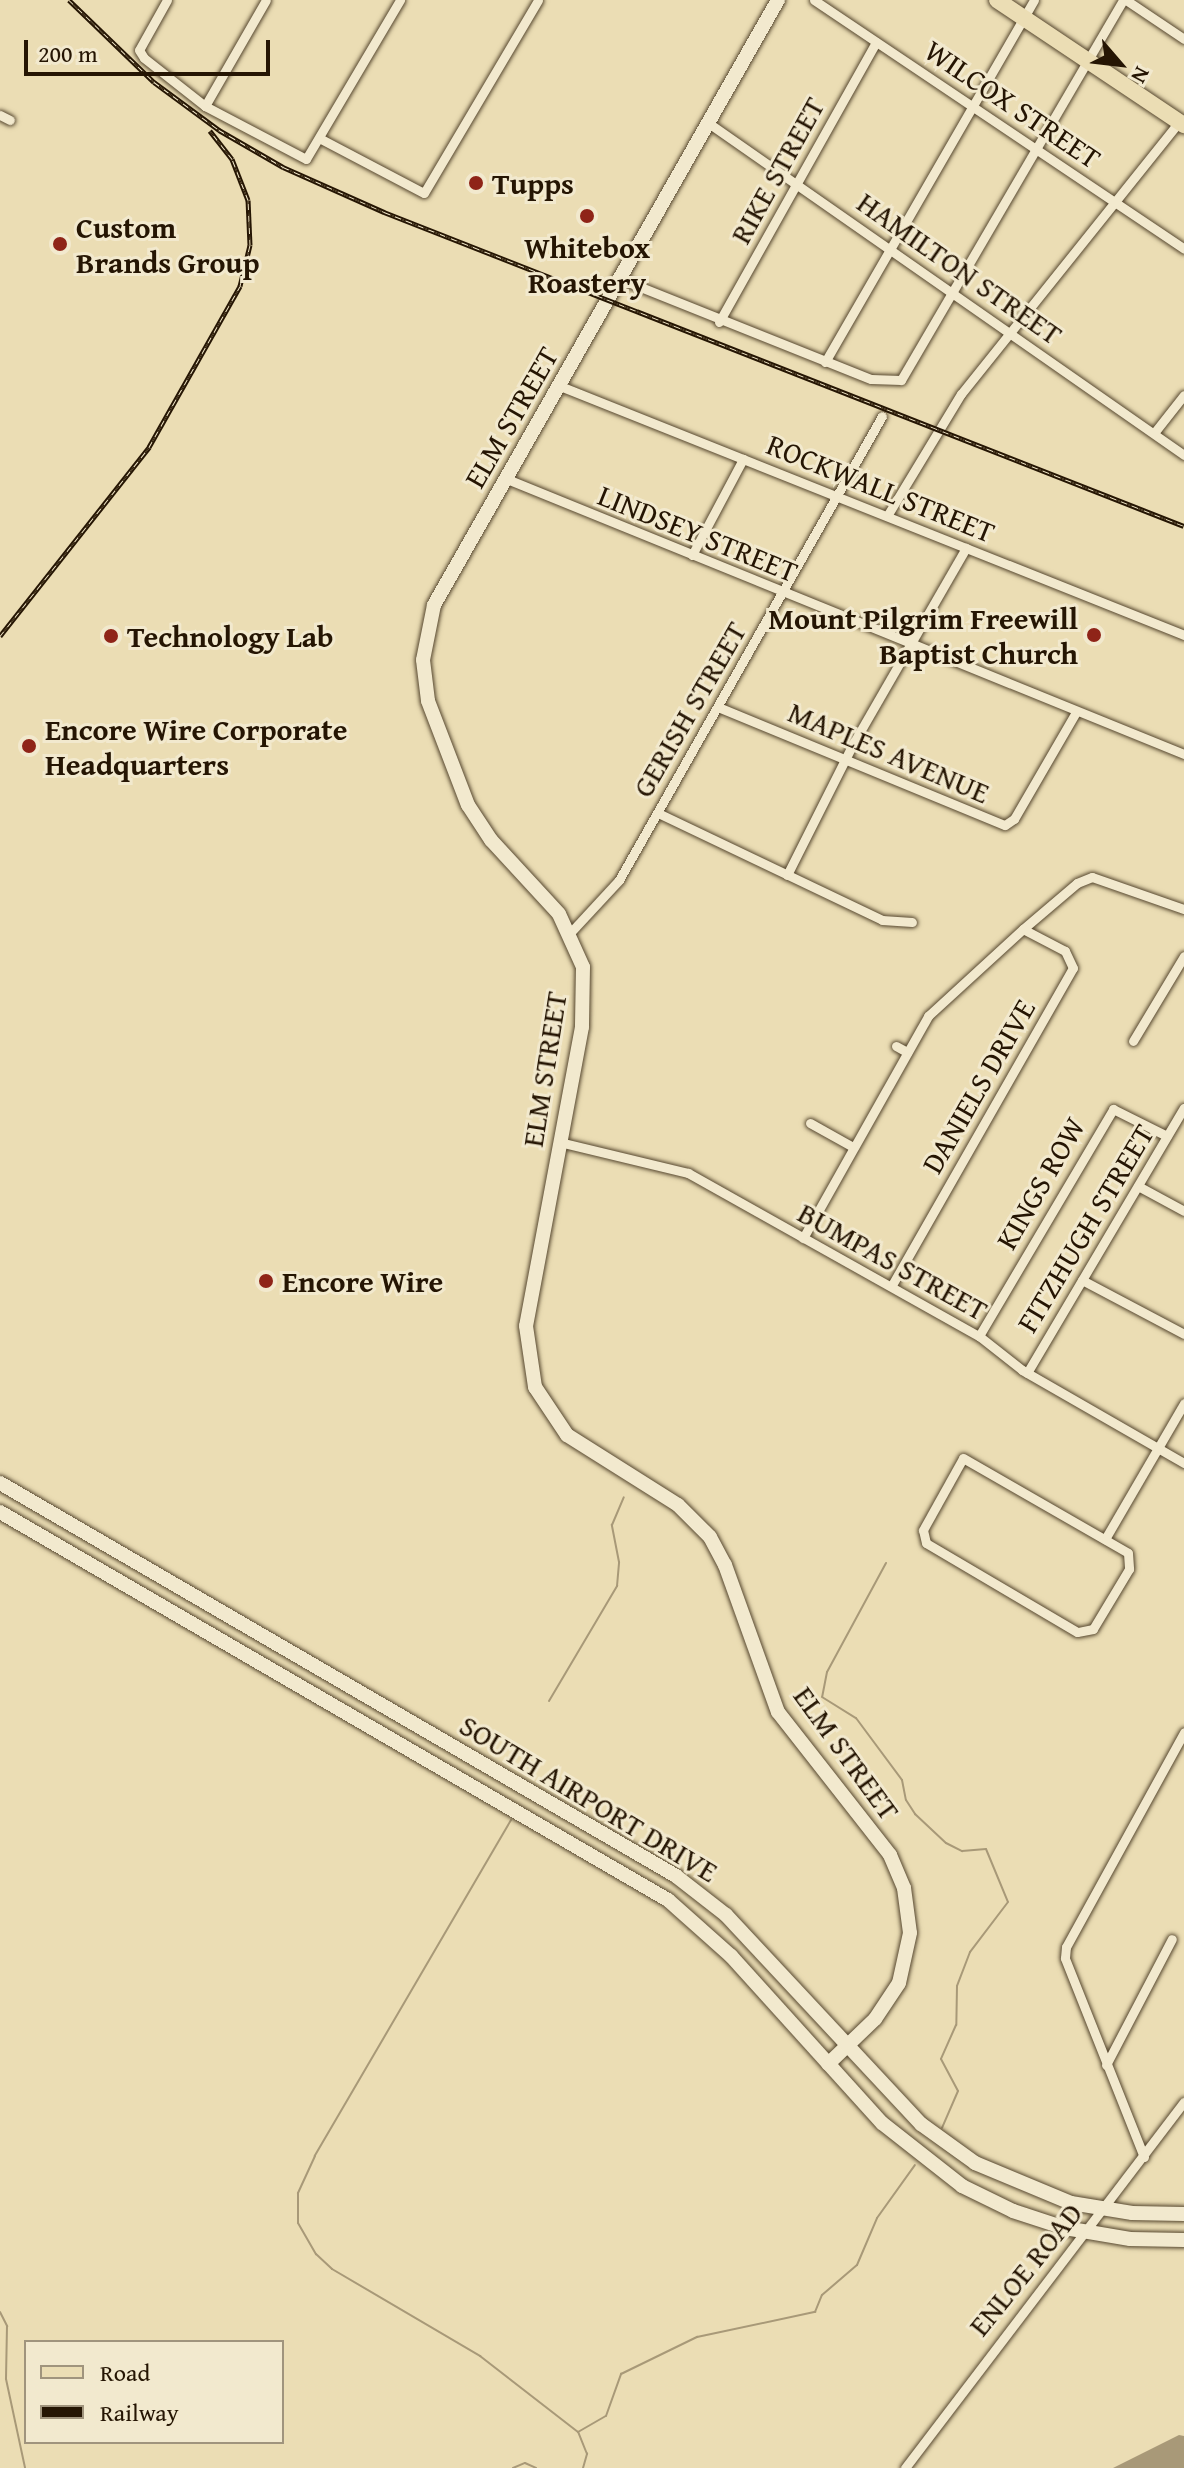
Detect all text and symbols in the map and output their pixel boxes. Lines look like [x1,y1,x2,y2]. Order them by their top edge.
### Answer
scale bar [28,24,274,74]
north arrow [1080,24,1160,104]
street label: WILCOX STREET [918,32,1108,176]
text: 200 m [38,36,98,71]
text: N [1124,61,1159,89]
street label: RIKE STREET [722,90,832,250]
place label: Tupps [492,165,574,201]
marker: Tupps [467,174,485,192]
street label: HAMILTON STREET [851,184,1069,352]
marker: Whitebox Roastery [578,207,596,225]
place label: Custom Brands Group [76,209,260,280]
place label: Whitebox Roastery [524,229,650,300]
marker: Custom Brands Group [51,235,69,253]
street label: ELM STREET [456,340,566,494]
street label: ROCKWALL STREET [762,426,1000,550]
street label: LINDSEY STREET [593,477,803,589]
place label: Mount Pilgrim Freewill Baptist Church [768,600,1078,670]
street label: GERISH STREET [624,615,754,803]
place label: Technology Lab [127,618,334,654]
marker: Mount Pilgrim Freewill Baptist Church [1085,626,1103,644]
marker: Technology Lab [102,627,120,645]
street label: MAPLES AVENUE [783,693,995,811]
place label: Encore Wire Corporate Headquarters [45,711,347,782]
marker: Encore Wire Corporate Headquarters [20,737,38,755]
street label: ELM STREET [514,989,574,1149]
street label: DANIELS DRIVE [914,993,1042,1179]
street label: KINGS ROW [988,1111,1092,1255]
street label: FITZHUGH STREET [1009,1117,1161,1339]
street label: BUMPAS STREET [792,1194,994,1328]
place label: Encore Wire [282,1263,443,1299]
marker: Encore Wire [257,1272,275,1290]
street label: ELM STREET [786,1679,908,1827]
street label: SOUTH AIRPORT DRIVE [453,1707,725,1889]
street label: ENLOE ROAD [961,2195,1089,2343]
legend [24,2340,284,2444]
text: Road [100,2355,150,2390]
text: Railway [100,2395,179,2430]

